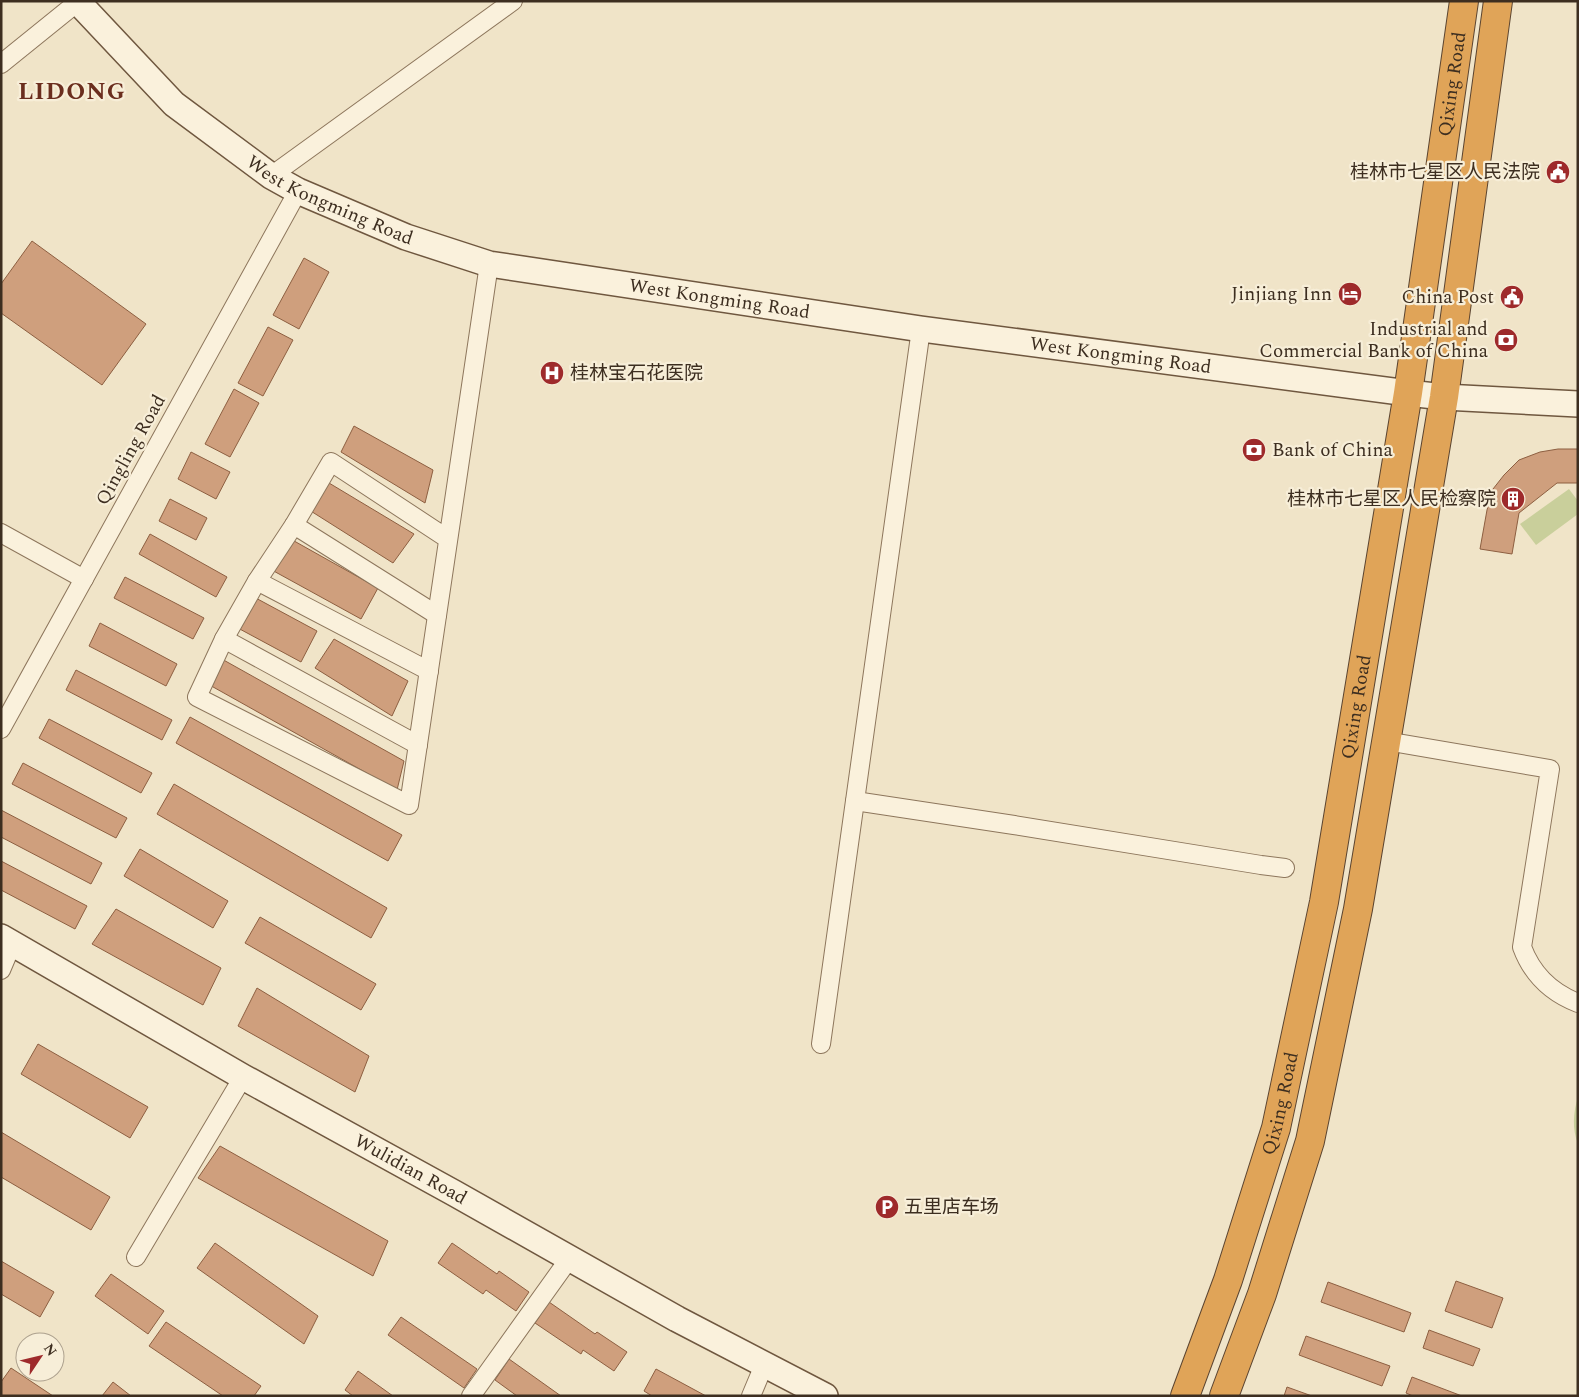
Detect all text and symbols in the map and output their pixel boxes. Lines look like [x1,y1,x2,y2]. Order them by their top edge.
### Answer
street label: Qixing Road [1430,30,1474,139]
district label: LIDONG [18,74,126,110]
street label: West Kongming Road [240,148,417,253]
place label: 桂林市七星区人民法院 [1350,158,1540,187]
public building icon: 桂林市七星区人民法院 [1545,159,1571,185]
street label: West Kongming Road [627,271,812,327]
place label: Jinjiang Inn [1231,280,1332,309]
hotel icon: Jinjiang Inn [1337,281,1363,307]
place label: China Post [1402,283,1494,312]
public building icon: China Post [1499,284,1525,310]
place label: Industrial and Commercial Bank of China [1259,315,1489,366]
bank icon: Industrial and Commercial Bank of China [1493,327,1519,353]
street label: West Kongming Road [1028,329,1213,382]
place label: 桂林宝石花医院 [570,359,703,388]
hospital icon: 桂林宝石花医院 [539,360,565,386]
street label: Qingling Road [89,389,173,511]
place label: Bank of China [1272,436,1393,465]
bank icon: Bank of China [1241,437,1267,463]
place label: 桂林市七星区人民检察院 [1287,485,1496,514]
building icon: 桂林市七星区人民检察院 [1500,486,1526,512]
street label: Qixing Road [1333,652,1379,761]
street label: Qixing Road [1254,1049,1306,1159]
street label: Wulidian Road [349,1126,473,1212]
place label: 五里店车场 [904,1193,999,1222]
parking icon: 五里店车场 [874,1194,900,1220]
north arrow [15,1332,65,1382]
text: N [38,1339,62,1361]

